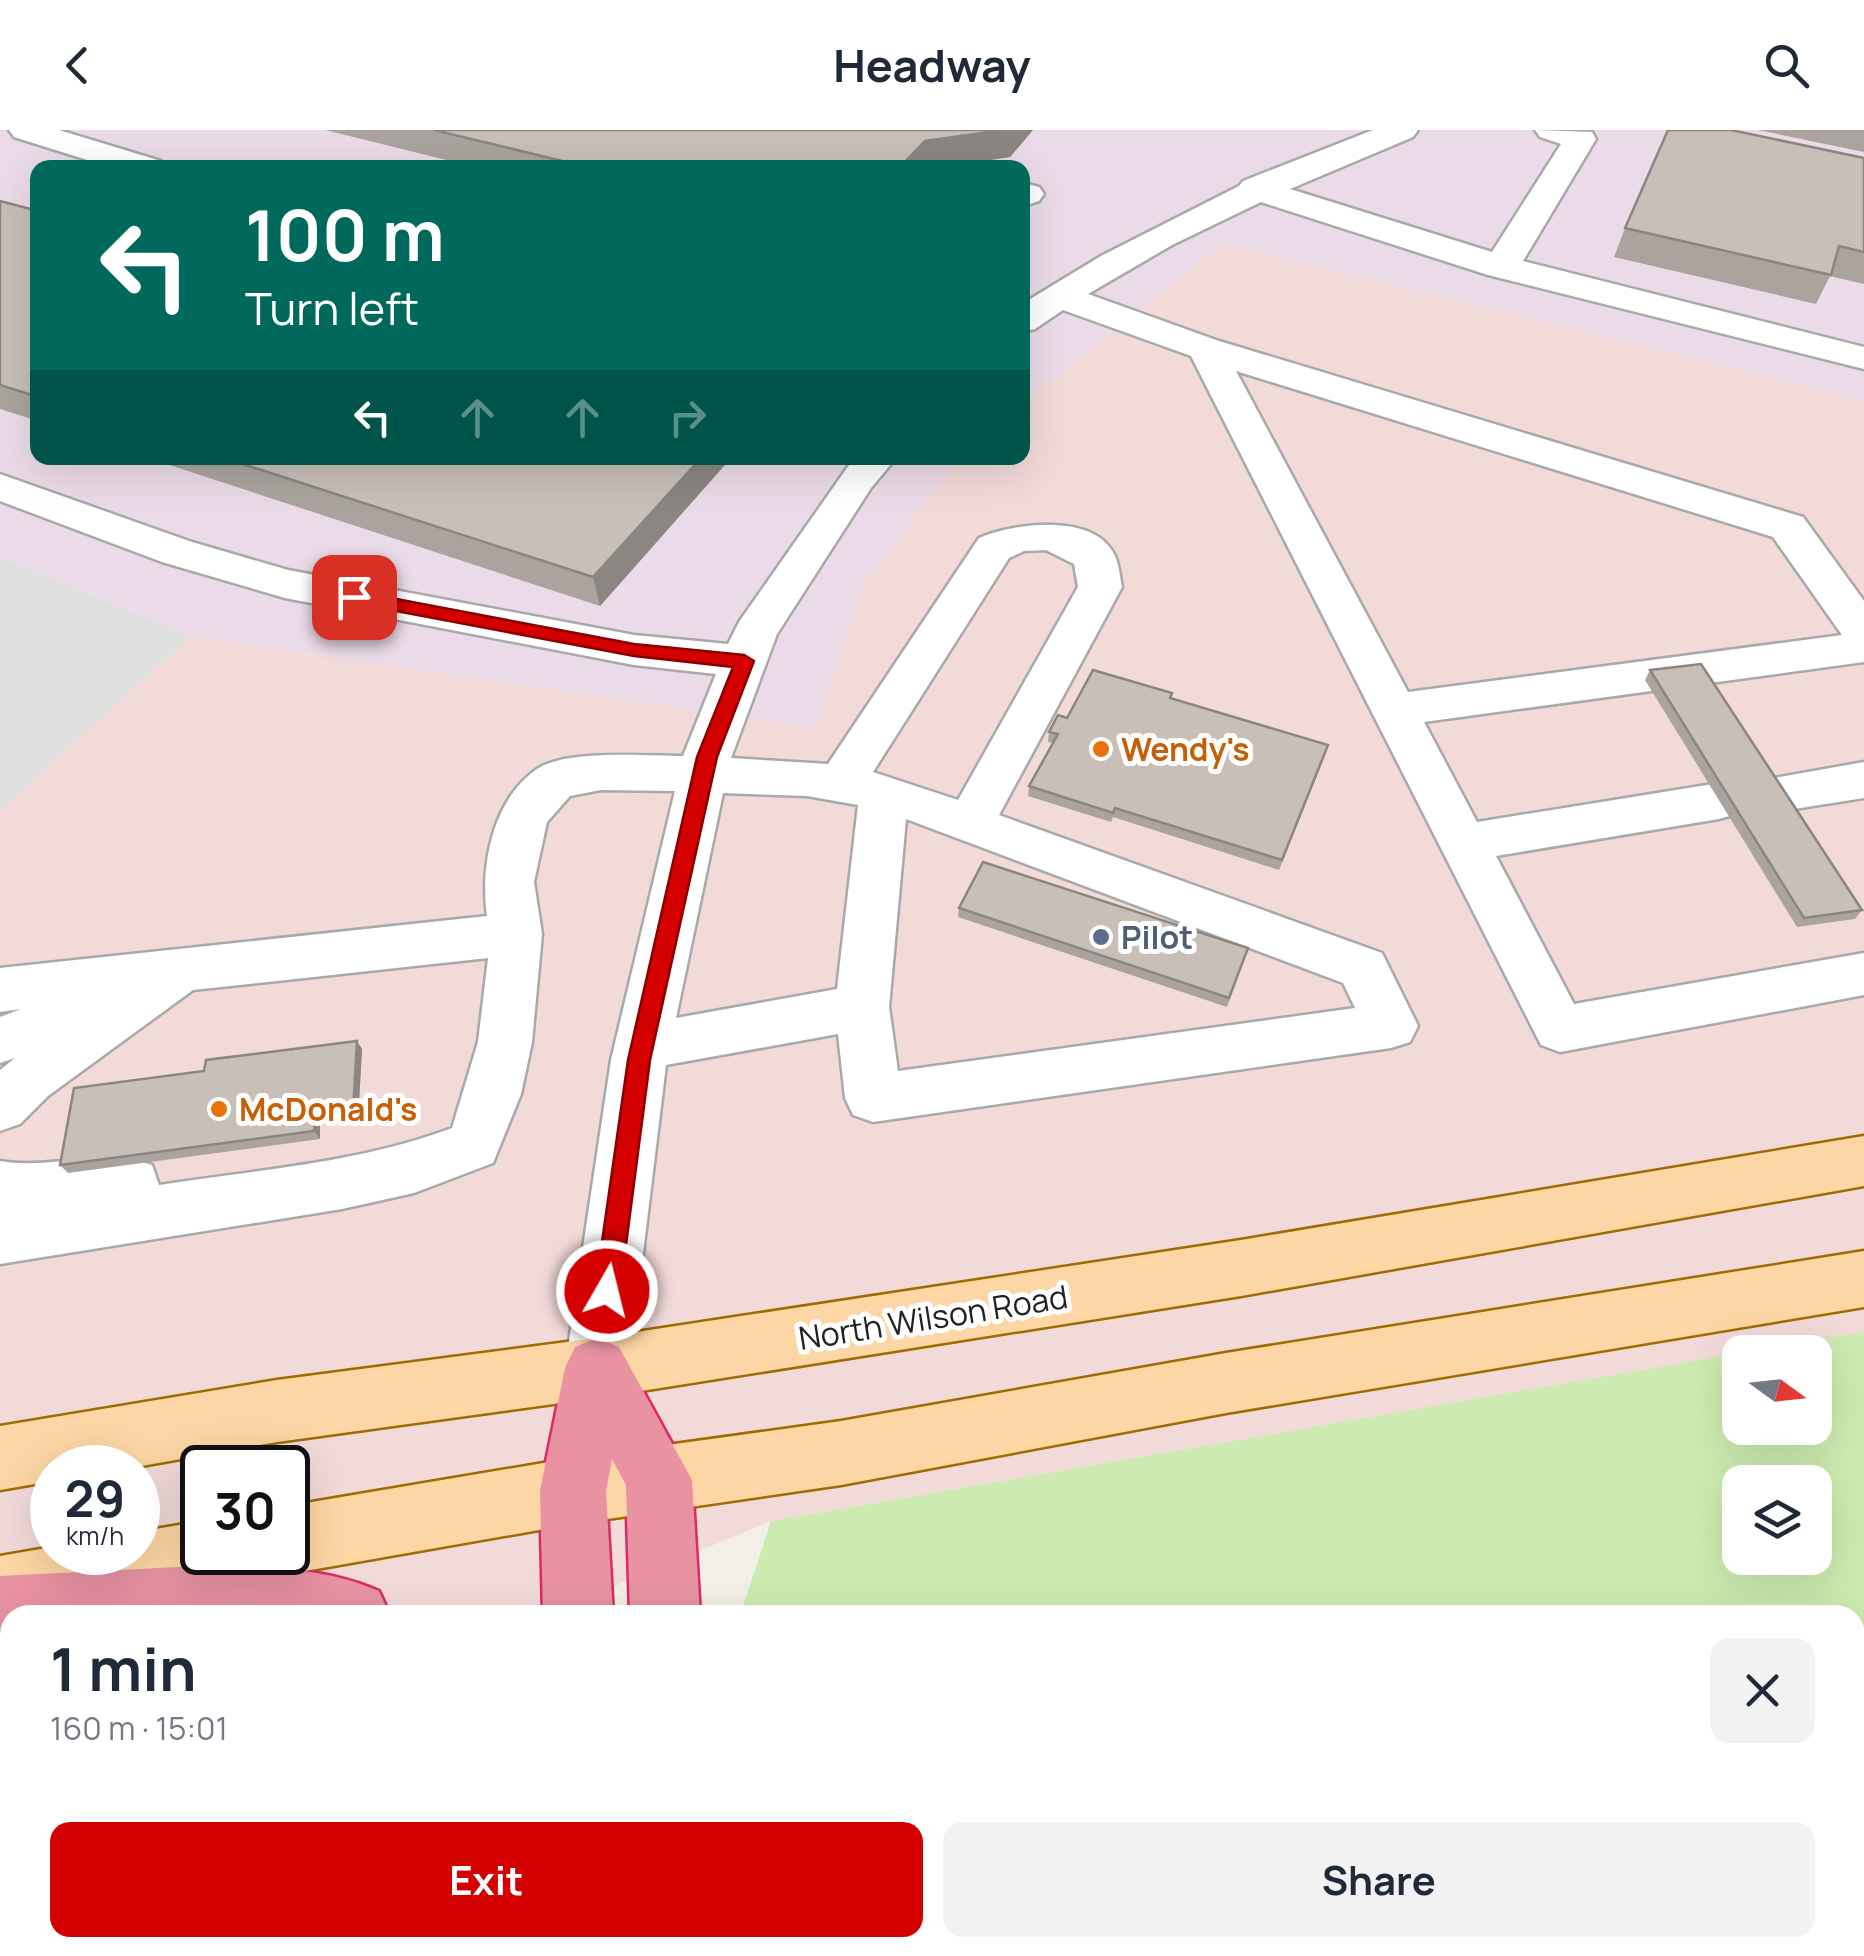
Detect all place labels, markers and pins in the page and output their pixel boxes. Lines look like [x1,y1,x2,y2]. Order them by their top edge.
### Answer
pin [312,555,397,640]
place label: Wendy's [1121,727,1250,771]
marker: Wendy's [1090,738,1112,760]
place label: Pilot [1121,915,1193,959]
marker: Pilot [1090,926,1112,948]
place label: McDonald's [239,1087,417,1131]
marker: McDonald's [208,1098,230,1120]

